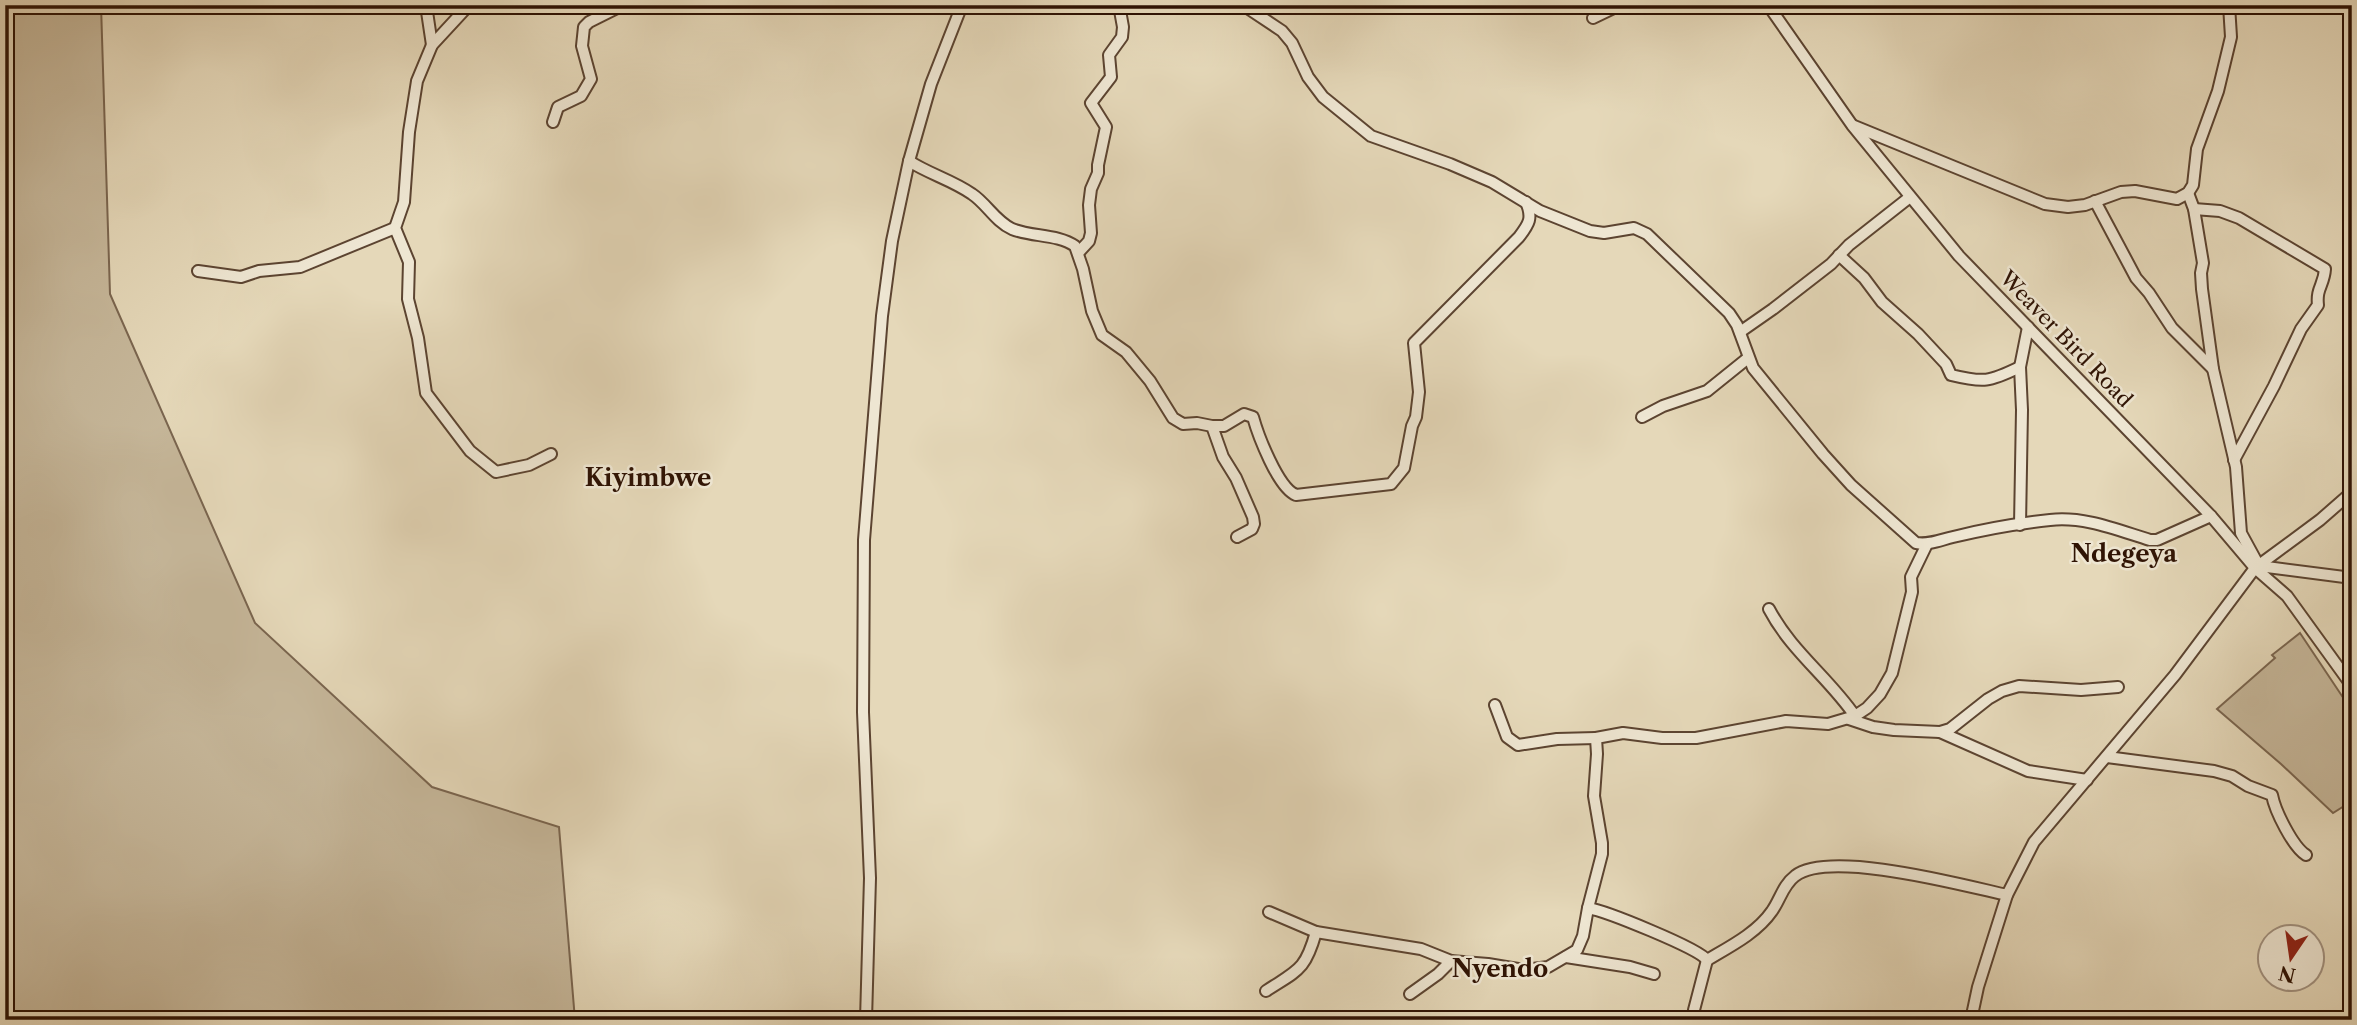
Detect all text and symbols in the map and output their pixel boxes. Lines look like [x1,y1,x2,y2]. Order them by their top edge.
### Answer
street label: Weaver Bird Road [1994,265,2138,412]
district label: Kiyimbwe [585,463,711,492]
district label: Ndegeya [2071,539,2178,568]
north arrow [2256,923,2326,993]
district label: Nyendo [1452,954,1548,983]
text: N [2277,961,2298,987]

